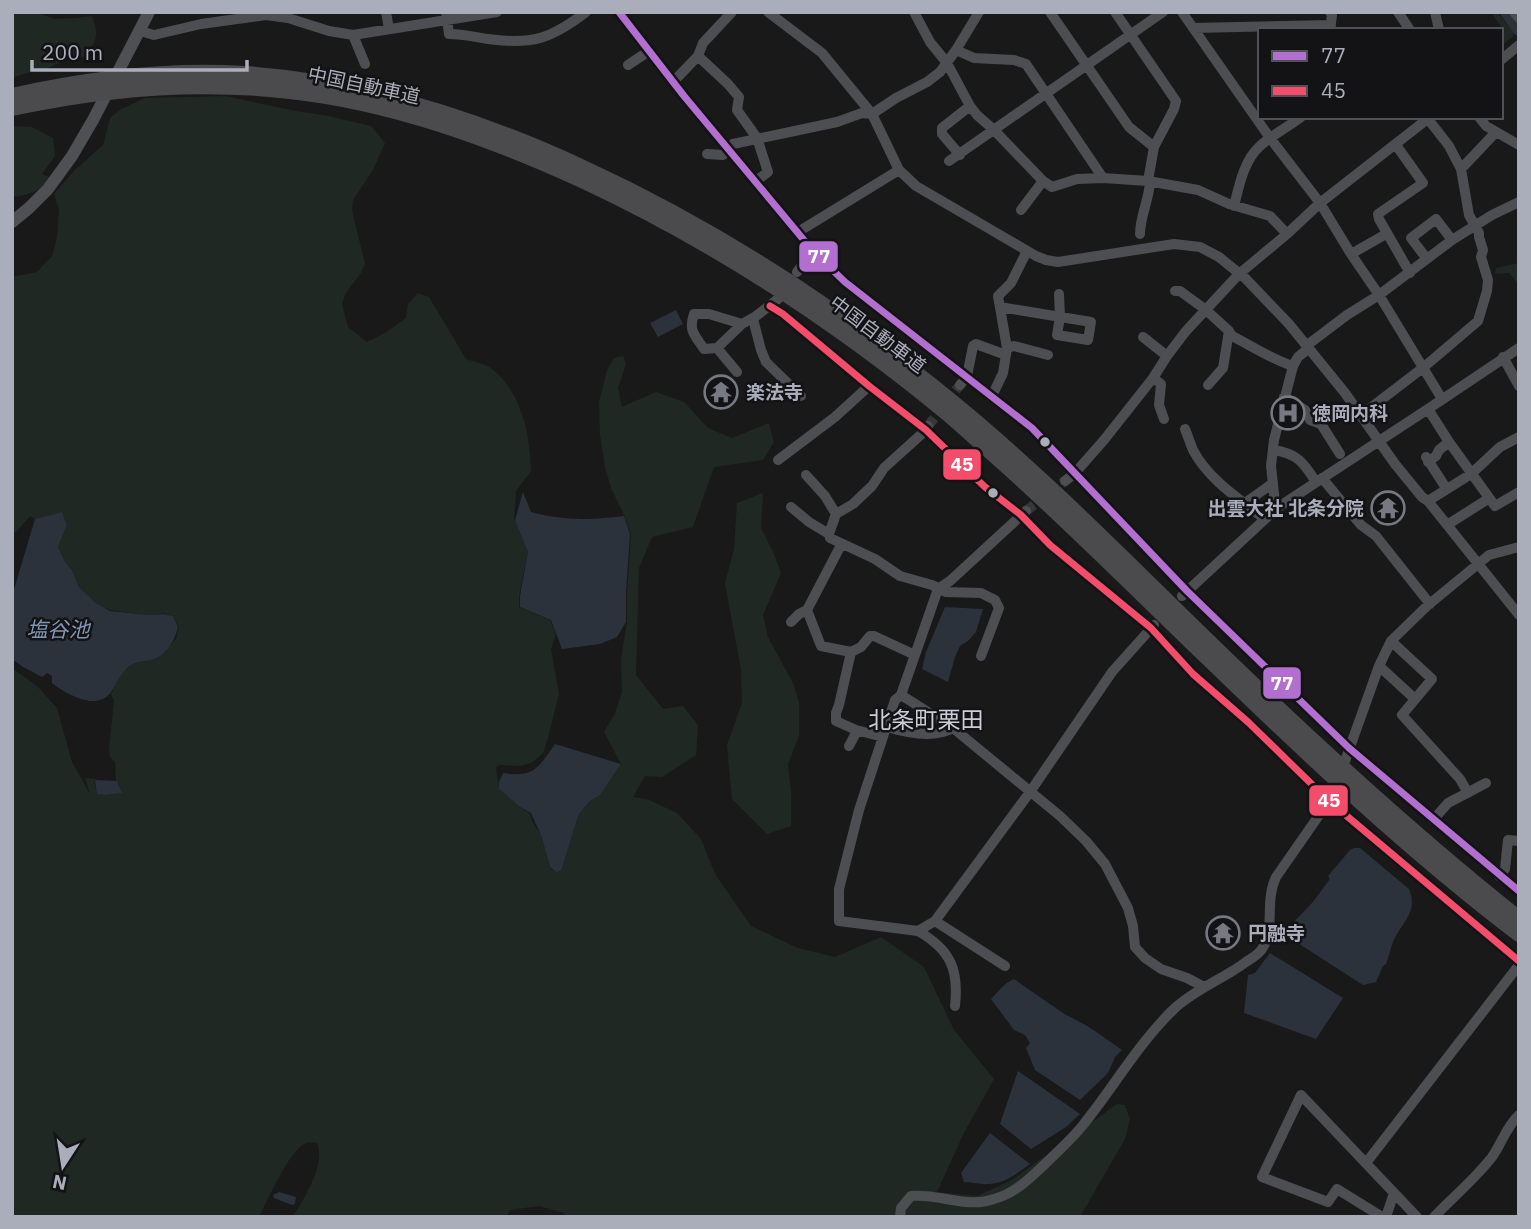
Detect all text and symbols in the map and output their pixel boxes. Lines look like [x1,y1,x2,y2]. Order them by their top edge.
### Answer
scale bar [32,28,247,72]
legend [1258,28,1503,119]
text: 200 m [42,38,103,66]
text: 77 [1321,41,1346,69]
street label: 中国自動車道 [306,61,422,109]
text: 45 [1321,76,1346,104]
line badge: 77 [798,240,839,273]
text: 77 [808,244,830,268]
street label: 中国自動車道 [825,290,931,378]
temple icon: 楽法寺 [702,373,740,411]
place label: 楽法寺 [746,380,803,404]
hospital icon: 徳岡内科 [1269,394,1307,432]
place label: 徳岡内科 [1312,401,1388,425]
unlabelled marker [1038,435,1052,449]
line badge: 45 [942,448,982,481]
text: 45 [951,452,973,476]
unlabelled marker [986,486,1000,500]
temple icon: 出雲大社 北条分院 [1369,489,1407,527]
place label: 出雲大社 北条分院 [1208,496,1364,520]
water label: 塩谷池 [27,615,91,643]
line badge: 77 [1262,666,1302,700]
text: 77 [1271,671,1293,695]
district label: 北条町栗田 [869,704,984,734]
line badge: 45 [1308,784,1349,817]
text: 45 [1318,788,1340,812]
temple icon: 円融寺 [1204,914,1242,952]
place label: 円融寺 [1248,921,1305,945]
north arrow [28,1131,98,1201]
text: N [50,1169,69,1196]

